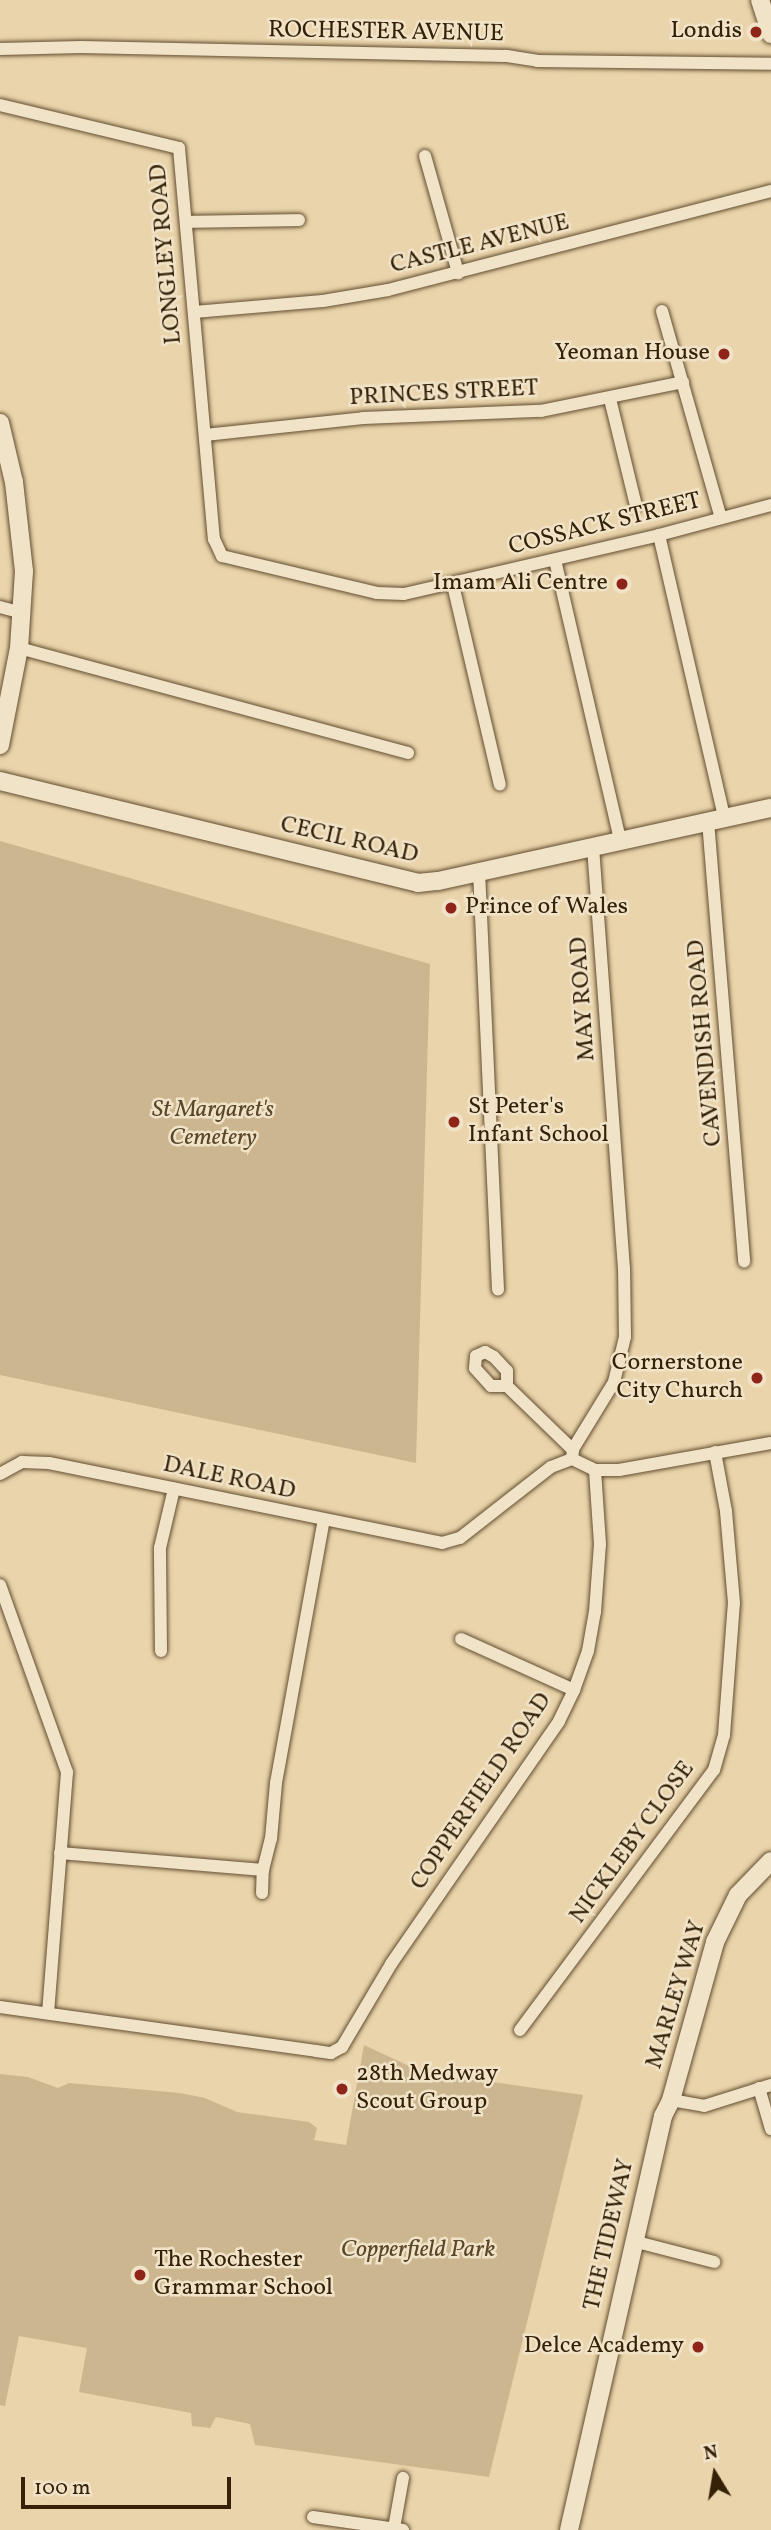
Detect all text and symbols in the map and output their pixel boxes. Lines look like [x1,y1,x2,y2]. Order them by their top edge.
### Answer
street label: ROCHESTER AVENUE [268,17,504,49]
place label: Londis [670,18,742,46]
marker: Londis [748,24,764,40]
street label: LONGLEY ROAD [145,162,189,346]
street label: CASTLE AVENUE [388,209,572,281]
place label: Yeoman House [555,340,710,368]
marker: Yeoman House [716,346,732,362]
street label: PRINCES STREET [349,375,539,413]
street label: COSSACK STREET [506,487,704,563]
place label: Imam Ali Centre [433,570,608,598]
marker: Imam Ali Centre [614,576,630,592]
street label: CECIL ROAD [277,811,421,871]
place label: Prince of Wales [465,894,626,922]
marker: Prince of Wales [443,900,459,916]
street label: MAY ROAD [565,936,603,1062]
street label: CAVENDISH ROAD [683,939,729,1147]
place label: St Peter's Infant School [468,1094,609,1150]
park label: St Margaret's Cemetery [152,1097,274,1153]
marker: St Peter's Infant School [446,1114,462,1130]
place label: Cornerstone City Church [612,1350,743,1406]
marker: Cornerstone City Church [749,1370,765,1386]
street label: DALE ROAD [160,1451,298,1507]
street label: COPPERFIELD ROAD [405,1688,559,1896]
street label: NICKLEBY CLOSE [564,1756,702,1930]
street label: MARLEY WAY [641,1917,713,2073]
place label: 28th Medway Scout Group [356,2061,498,2117]
marker: 28th Medway Scout Group [334,2081,350,2097]
street label: THE TIDEWAY [578,2156,642,2314]
park label: Copperfield Park [341,2237,495,2265]
place label: The Rochester Grammar School [154,2247,333,2303]
marker: The Rochester Grammar School [132,2267,148,2283]
place label: Delce Academy [524,2333,684,2361]
marker: Delce Academy [690,2339,706,2355]
north arrow [680,2439,750,2509]
text: N [702,2439,720,2467]
scale bar [24,2464,234,2508]
text: 100 m [34,2474,91,2503]

